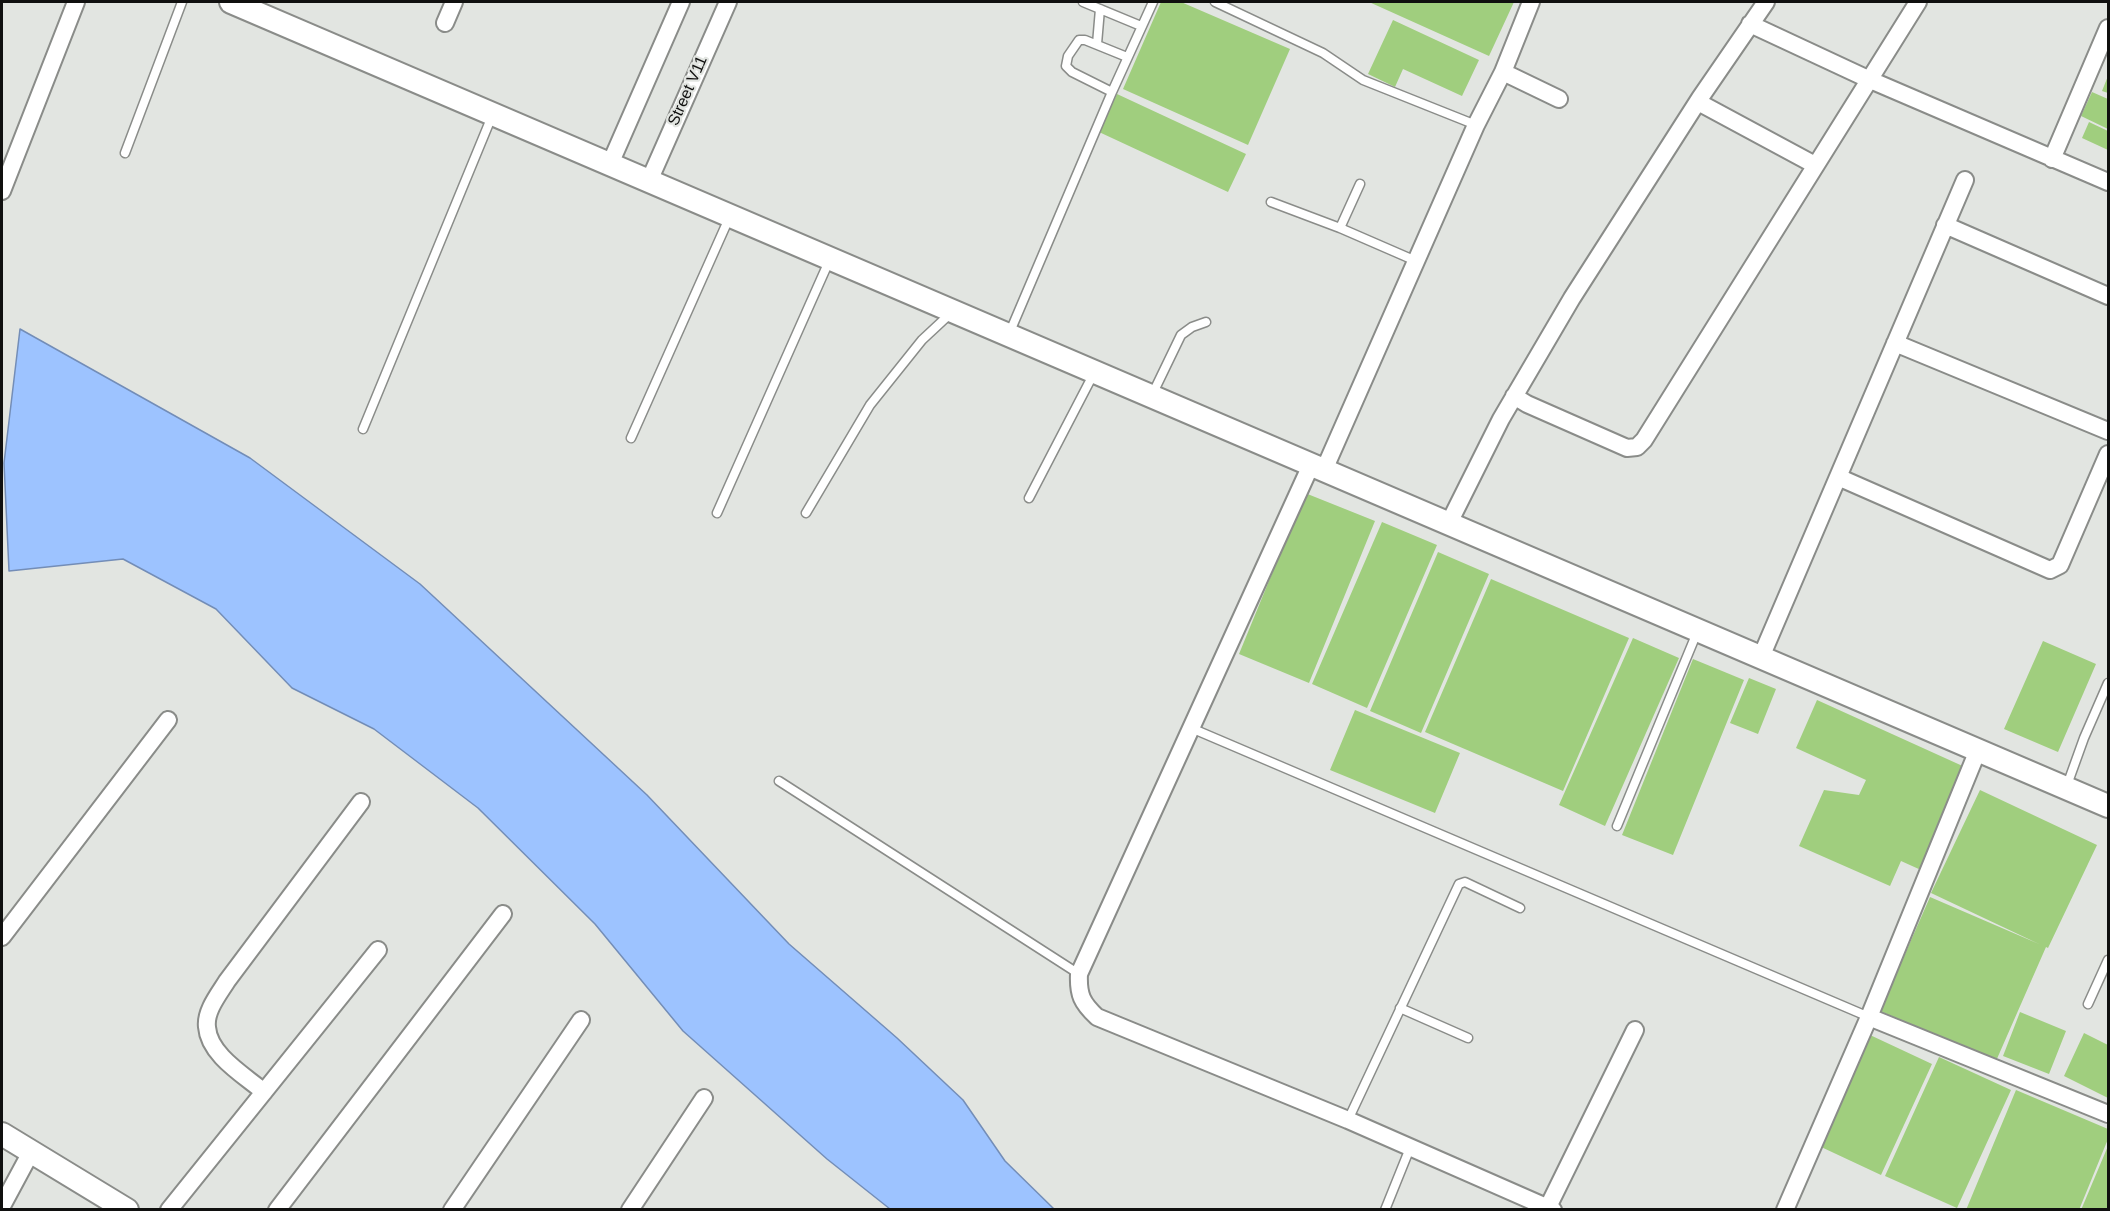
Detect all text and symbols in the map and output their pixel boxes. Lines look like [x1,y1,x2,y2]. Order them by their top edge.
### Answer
street label: Street V11 [664,53,712,129]

